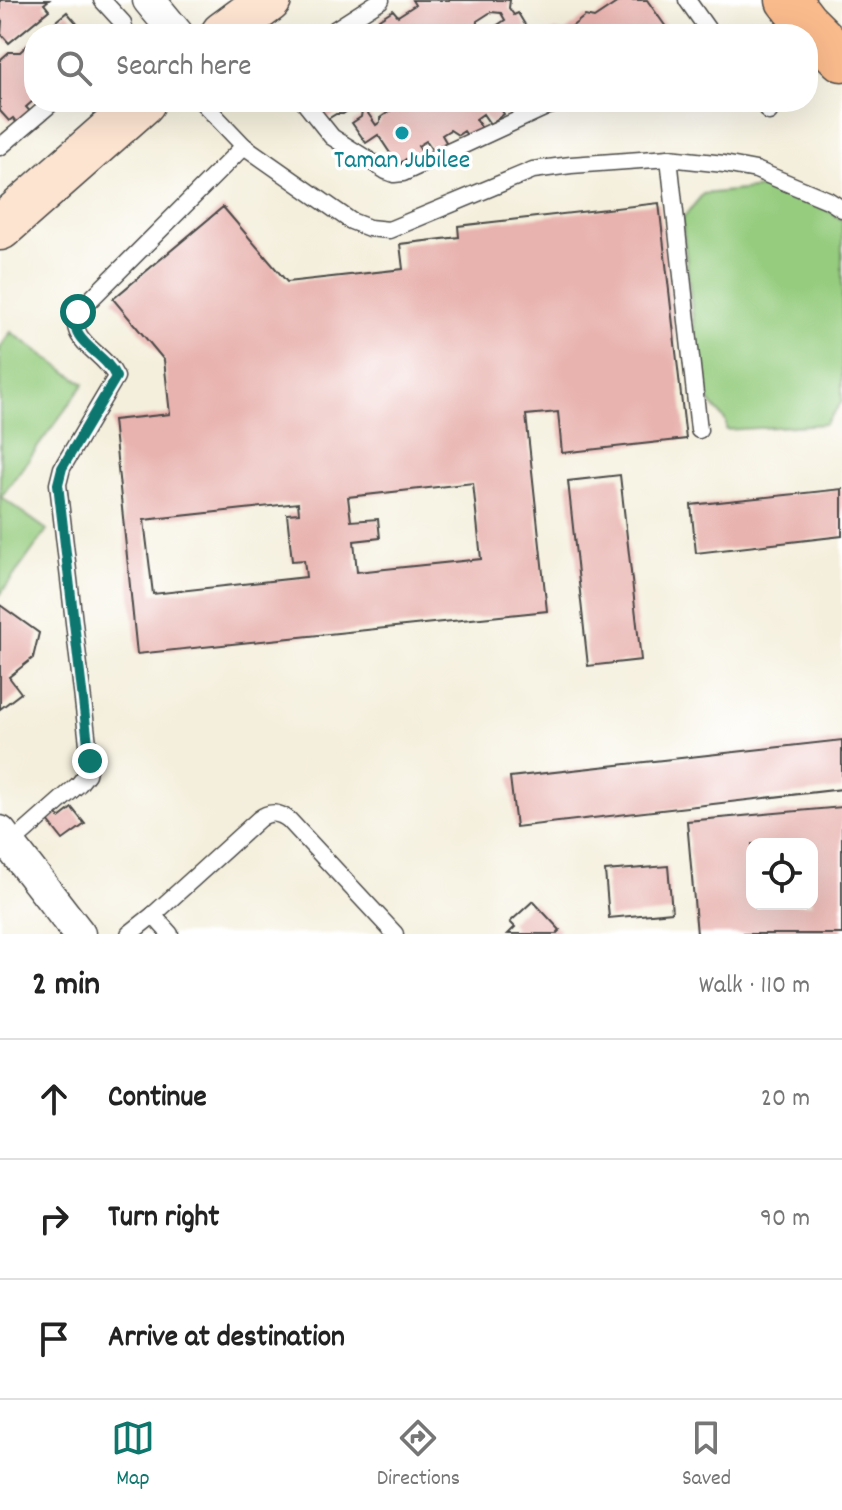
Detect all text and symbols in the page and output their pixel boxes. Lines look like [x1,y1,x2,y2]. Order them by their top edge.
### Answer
search box [24,24,818,112]
icon: search [52,46,96,90]
text: Search here [116,47,252,90]
marker: Taman Jubilee [393,124,411,142]
place label: Taman Jubilee [334,143,470,180]
route start [60,294,96,330]
route end [72,743,108,779]
map controls [746,838,818,910]
button: locate [746,838,818,910]
text: 2 min [32,962,100,1011]
text: Walk · 110 m [699,968,810,1005]
icon: ahead [32,1077,76,1121]
text: Continue [108,1078,207,1121]
text: 20 m [761,1081,810,1118]
icon: right [32,1197,76,1241]
text: Turn right [108,1198,219,1241]
text: 90 m [760,1201,810,1238]
icon: arrive [32,1317,76,1361]
text: Arrive at destination [108,1318,345,1361]
tab: Map [111,1416,155,1495]
tab: Directions [377,1416,460,1495]
tab: Saved [682,1416,731,1495]

